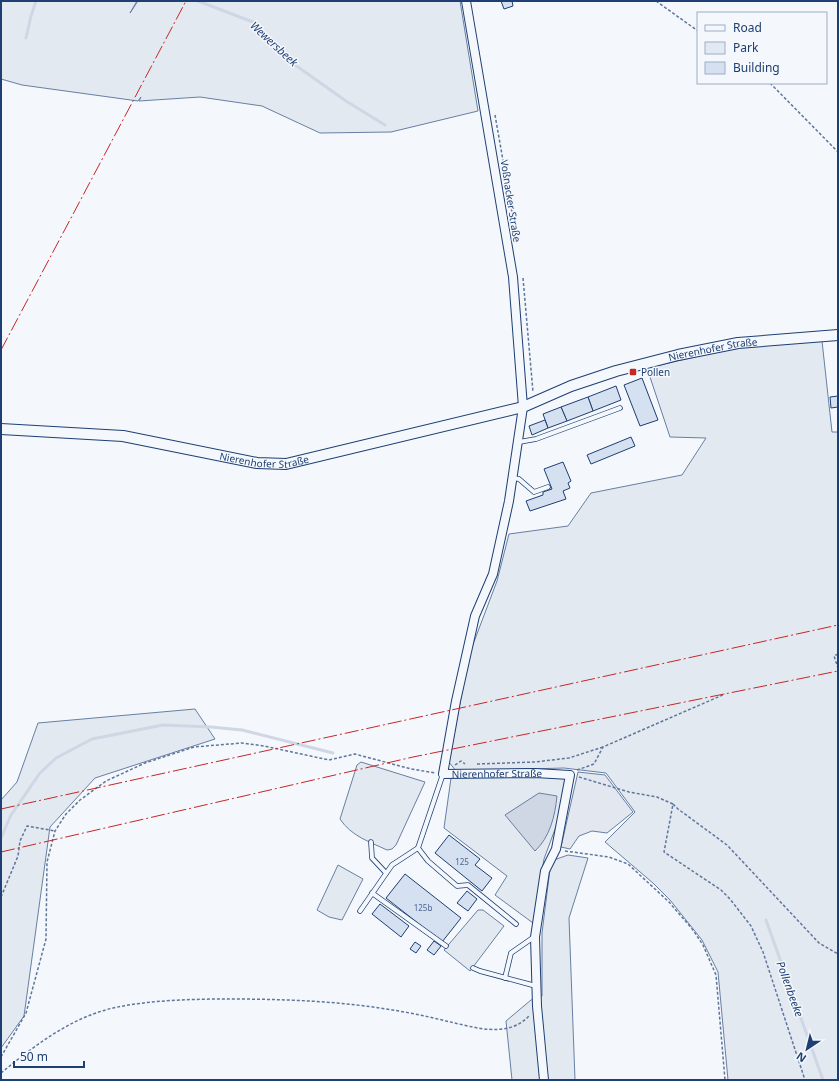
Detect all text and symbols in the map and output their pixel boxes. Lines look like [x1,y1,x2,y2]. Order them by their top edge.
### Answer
legend [697,12,827,84]
water label: Wewersbeek [247,18,302,70]
text: Road [733,19,762,36]
text: Park [733,39,759,56]
text: Building [733,59,780,76]
street label: Voßnacker Straße [498,159,524,243]
street label: Nierenhofer Straße [667,334,758,364]
place label: Pollen [641,365,670,379]
marker: Pollen [628,367,638,377]
street label: Nierenhofer Straße [218,449,311,471]
street label: Nierenhofer Straße [452,766,543,781]
house number: 125 [455,856,469,867]
house number: 125b [414,902,432,913]
water label: Pollenbeeke [773,959,808,1019]
north arrow [787,1029,827,1069]
scale bar [14,1043,84,1069]
text: 50 m [20,1048,48,1065]
text: N [793,1049,809,1066]

